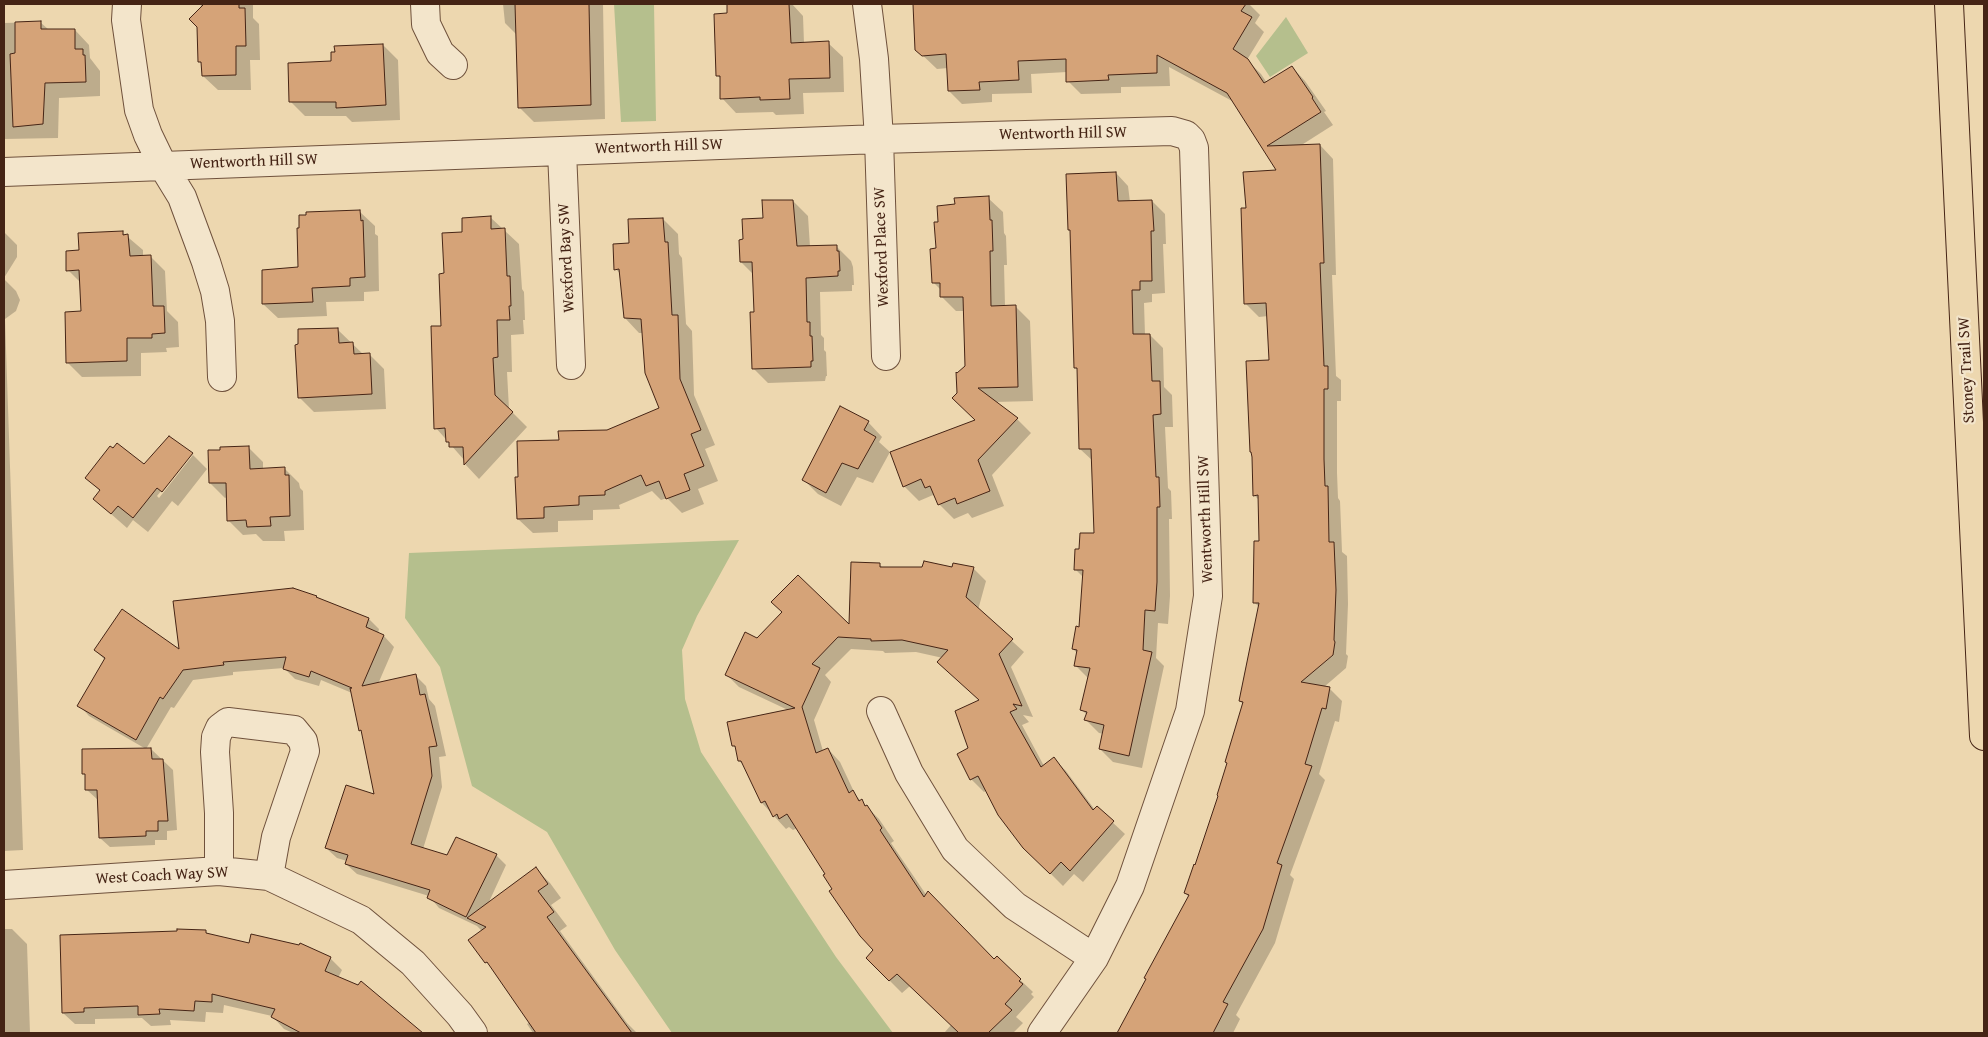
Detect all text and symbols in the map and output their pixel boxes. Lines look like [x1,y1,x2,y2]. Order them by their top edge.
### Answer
street label: Wentworth Hill SW [999,123,1127,145]
street label: Wentworth Hill SW [595,135,723,159]
street label: Wentworth Hill SW [190,150,318,174]
street label: Wexford Place SW [870,187,894,307]
street label: Wexford Bay SW [555,203,579,313]
street label: Stoney Trail SW [1955,316,1979,424]
street label: Wentworth Hill SW [1194,455,1218,583]
street label: West Coach Way SW [95,863,229,889]

